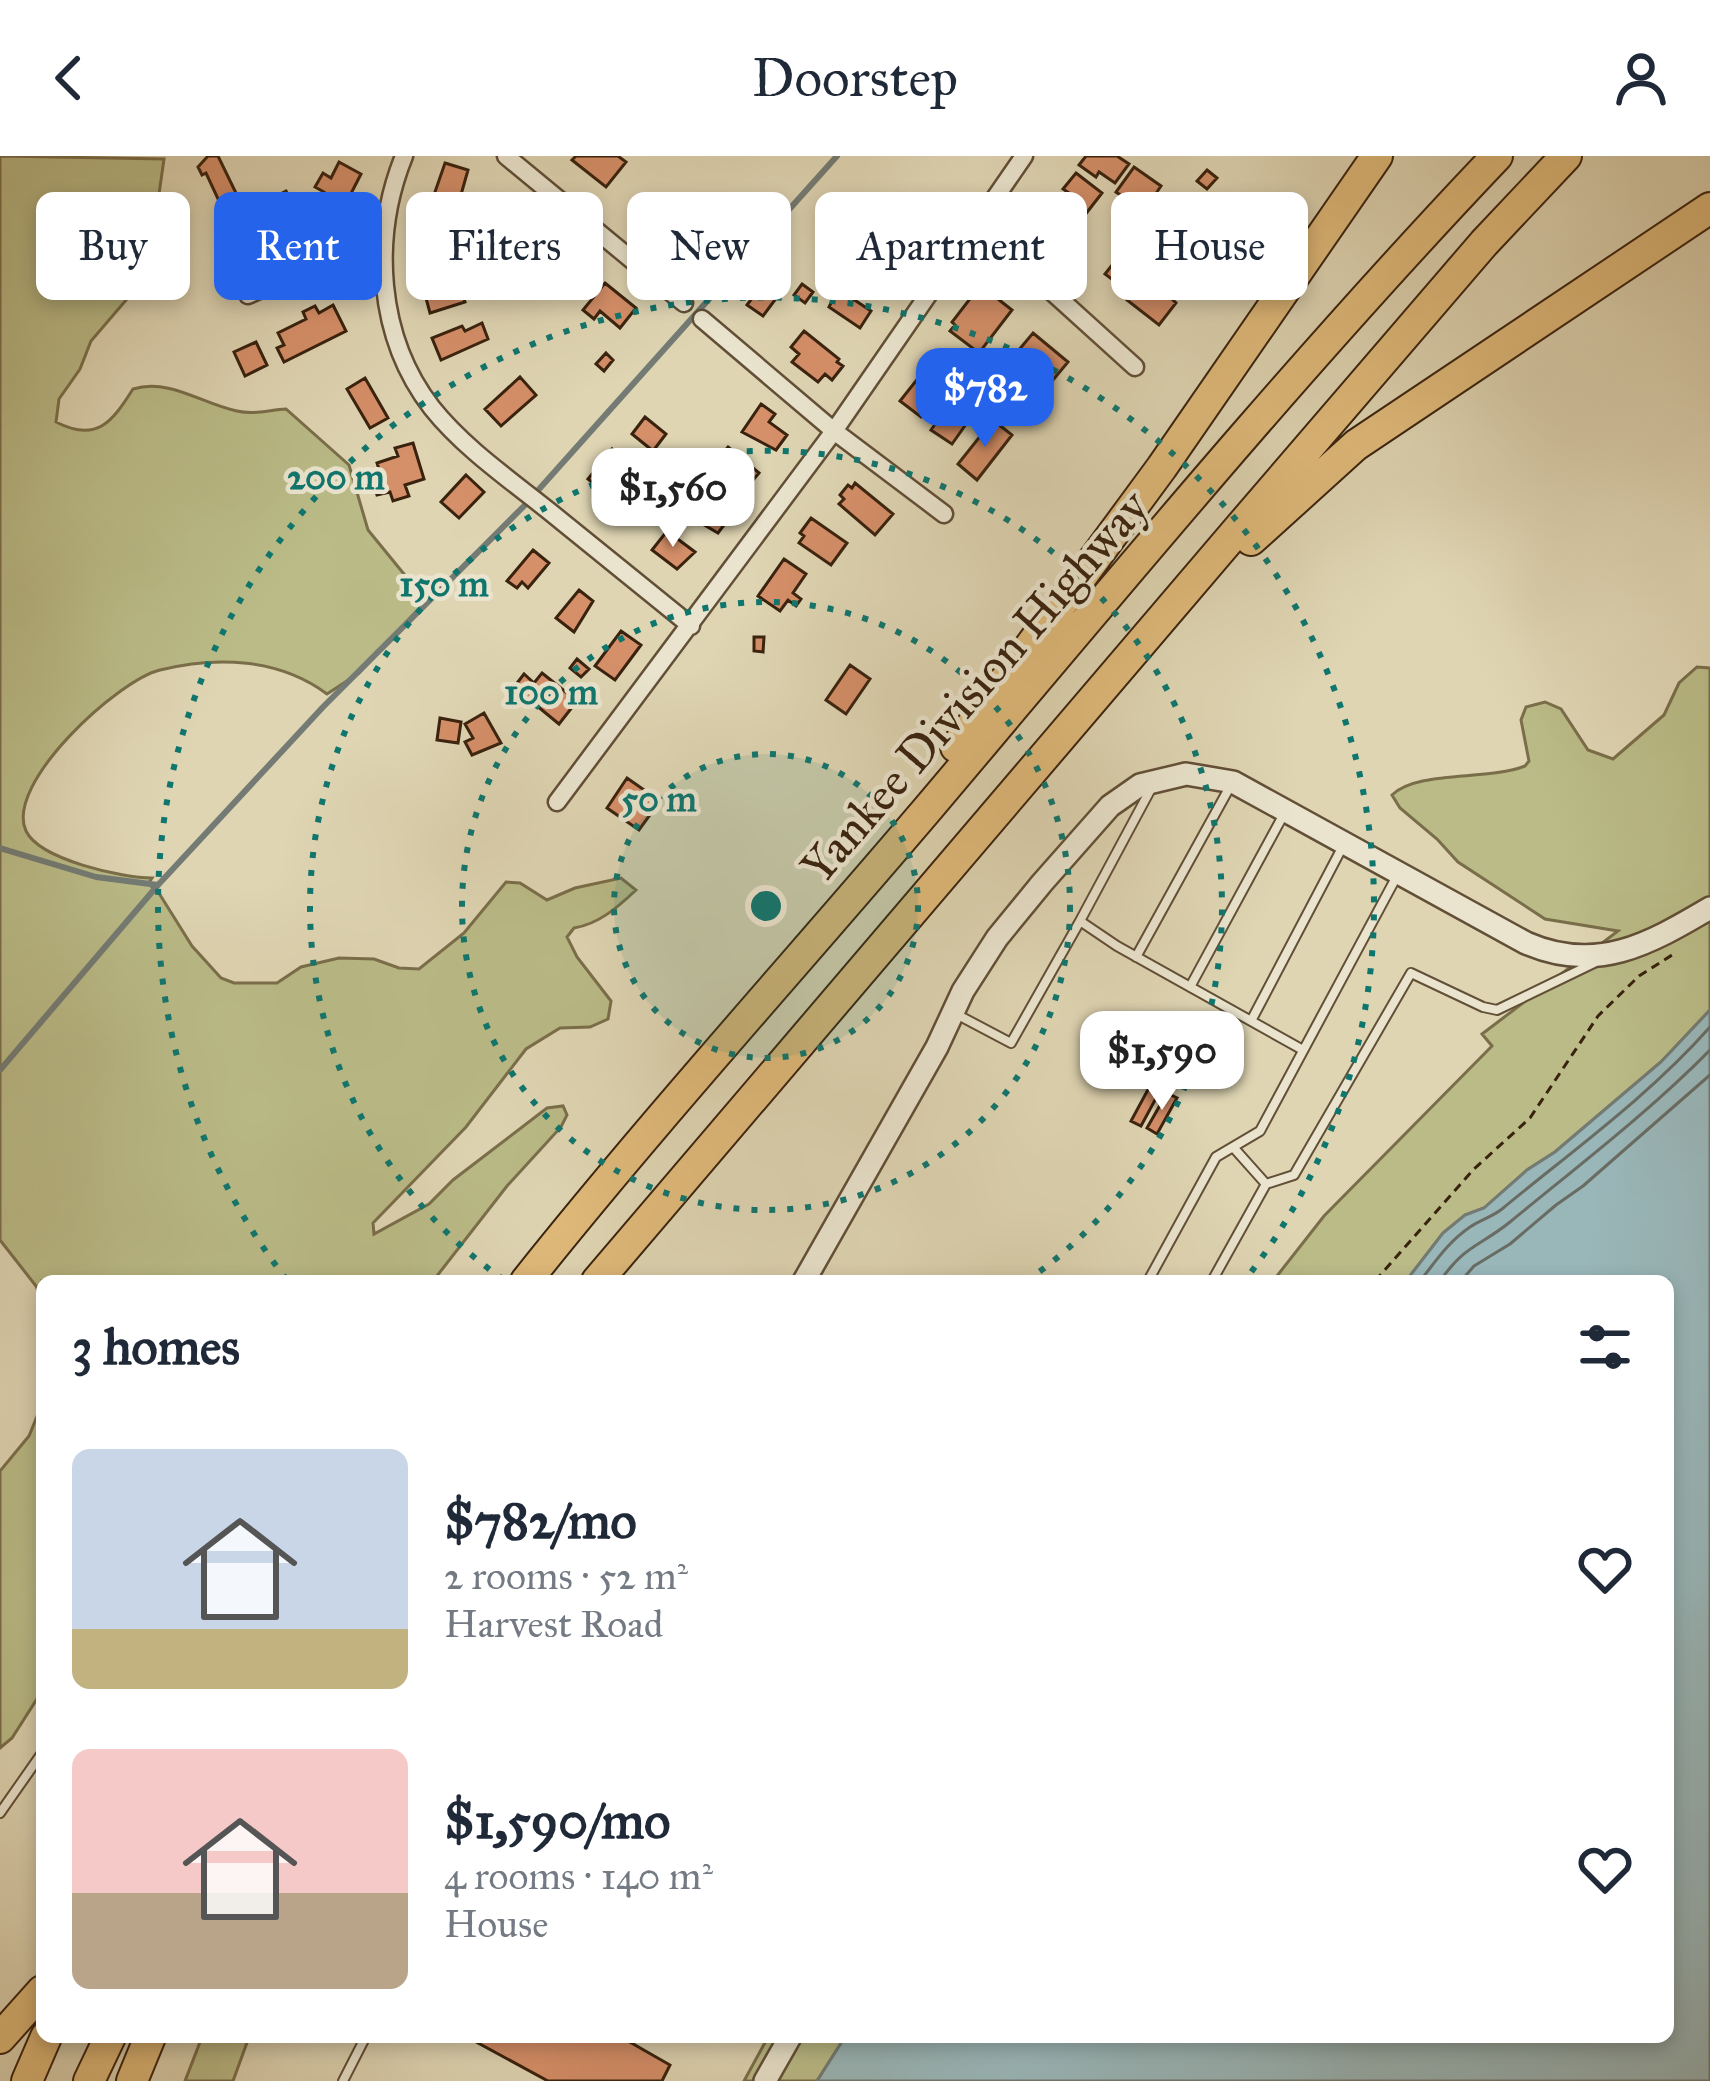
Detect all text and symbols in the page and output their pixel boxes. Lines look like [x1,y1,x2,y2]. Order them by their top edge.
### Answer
icon: back [36,45,102,111]
text: Doorstep [752,45,958,111]
icon: person [1608,45,1674,111]
chip: Buy [36,192,190,300]
chip: Rent [214,192,382,300]
chip: Filters [406,192,603,300]
chip: New [627,192,791,300]
chip: Apartment [815,192,1087,300]
chip: House [1111,192,1308,300]
pin: $782 [914,348,1056,450]
text: $782 [943,363,1027,411]
pin: $1,560 [575,448,771,550]
text: 200 m [287,455,386,499]
text: $1,560 [618,463,728,511]
street label: Yankee Division Highway [788,477,1162,895]
text: 150 m [399,562,490,606]
text: 100 m [504,670,599,714]
text: 50 m [621,777,698,821]
centre of rings [745,885,787,927]
pin: $1,590 [1064,1011,1260,1113]
text: $1,590 [1107,1026,1217,1074]
icon: filters [1572,1314,1638,1380]
text: 3 homes [72,1316,240,1378]
text: $782/mo [444,1490,637,1552]
icon: home [168,1497,312,1641]
icon: heart [1572,1536,1638,1602]
text: 2 rooms · 52 m² [444,1552,688,1600]
text: Harvest Road [444,1600,663,1648]
text: $1,590/mo [444,1790,670,1852]
icon: home [168,1797,312,1941]
icon: heart [1572,1836,1638,1902]
text: 4 rooms · 140 m² [444,1852,713,1900]
text: House [444,1900,548,1948]

